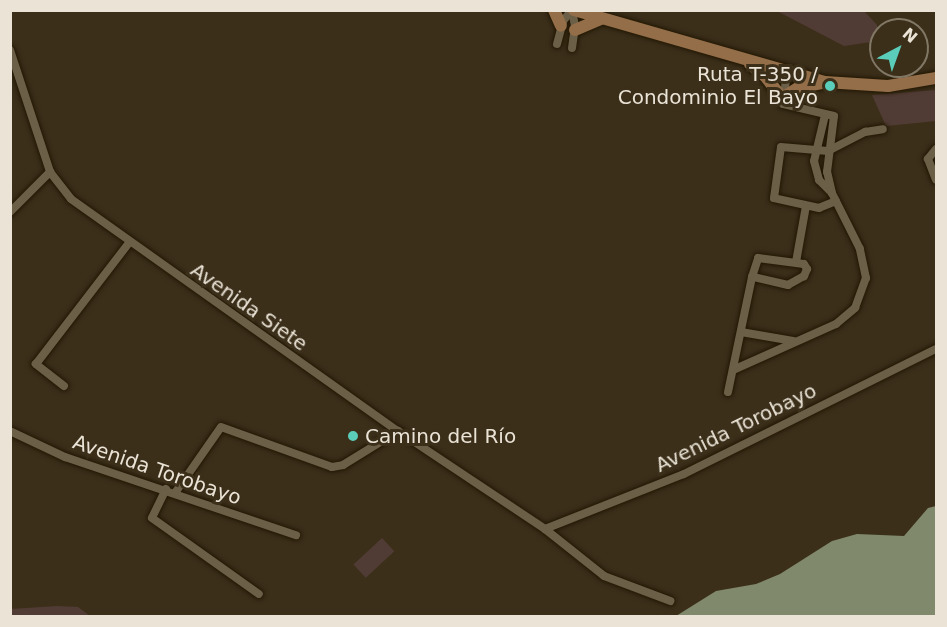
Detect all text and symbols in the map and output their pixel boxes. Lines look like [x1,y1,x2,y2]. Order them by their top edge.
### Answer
north arrow [869,18,929,78]
text: N [899,24,921,47]
place label: Ruta T-350 / Condominio El Bayo [618,62,818,109]
marker: Ruta T-350 / Condominio El Bayo [823,79,837,93]
street label: Avenida Siete [186,258,312,356]
street label: Avenida Torobayo [652,379,820,477]
place label: Camino del Río [365,424,516,448]
marker: Camino del Río [346,429,360,443]
street label: Avenida Torobayo [70,430,244,510]

